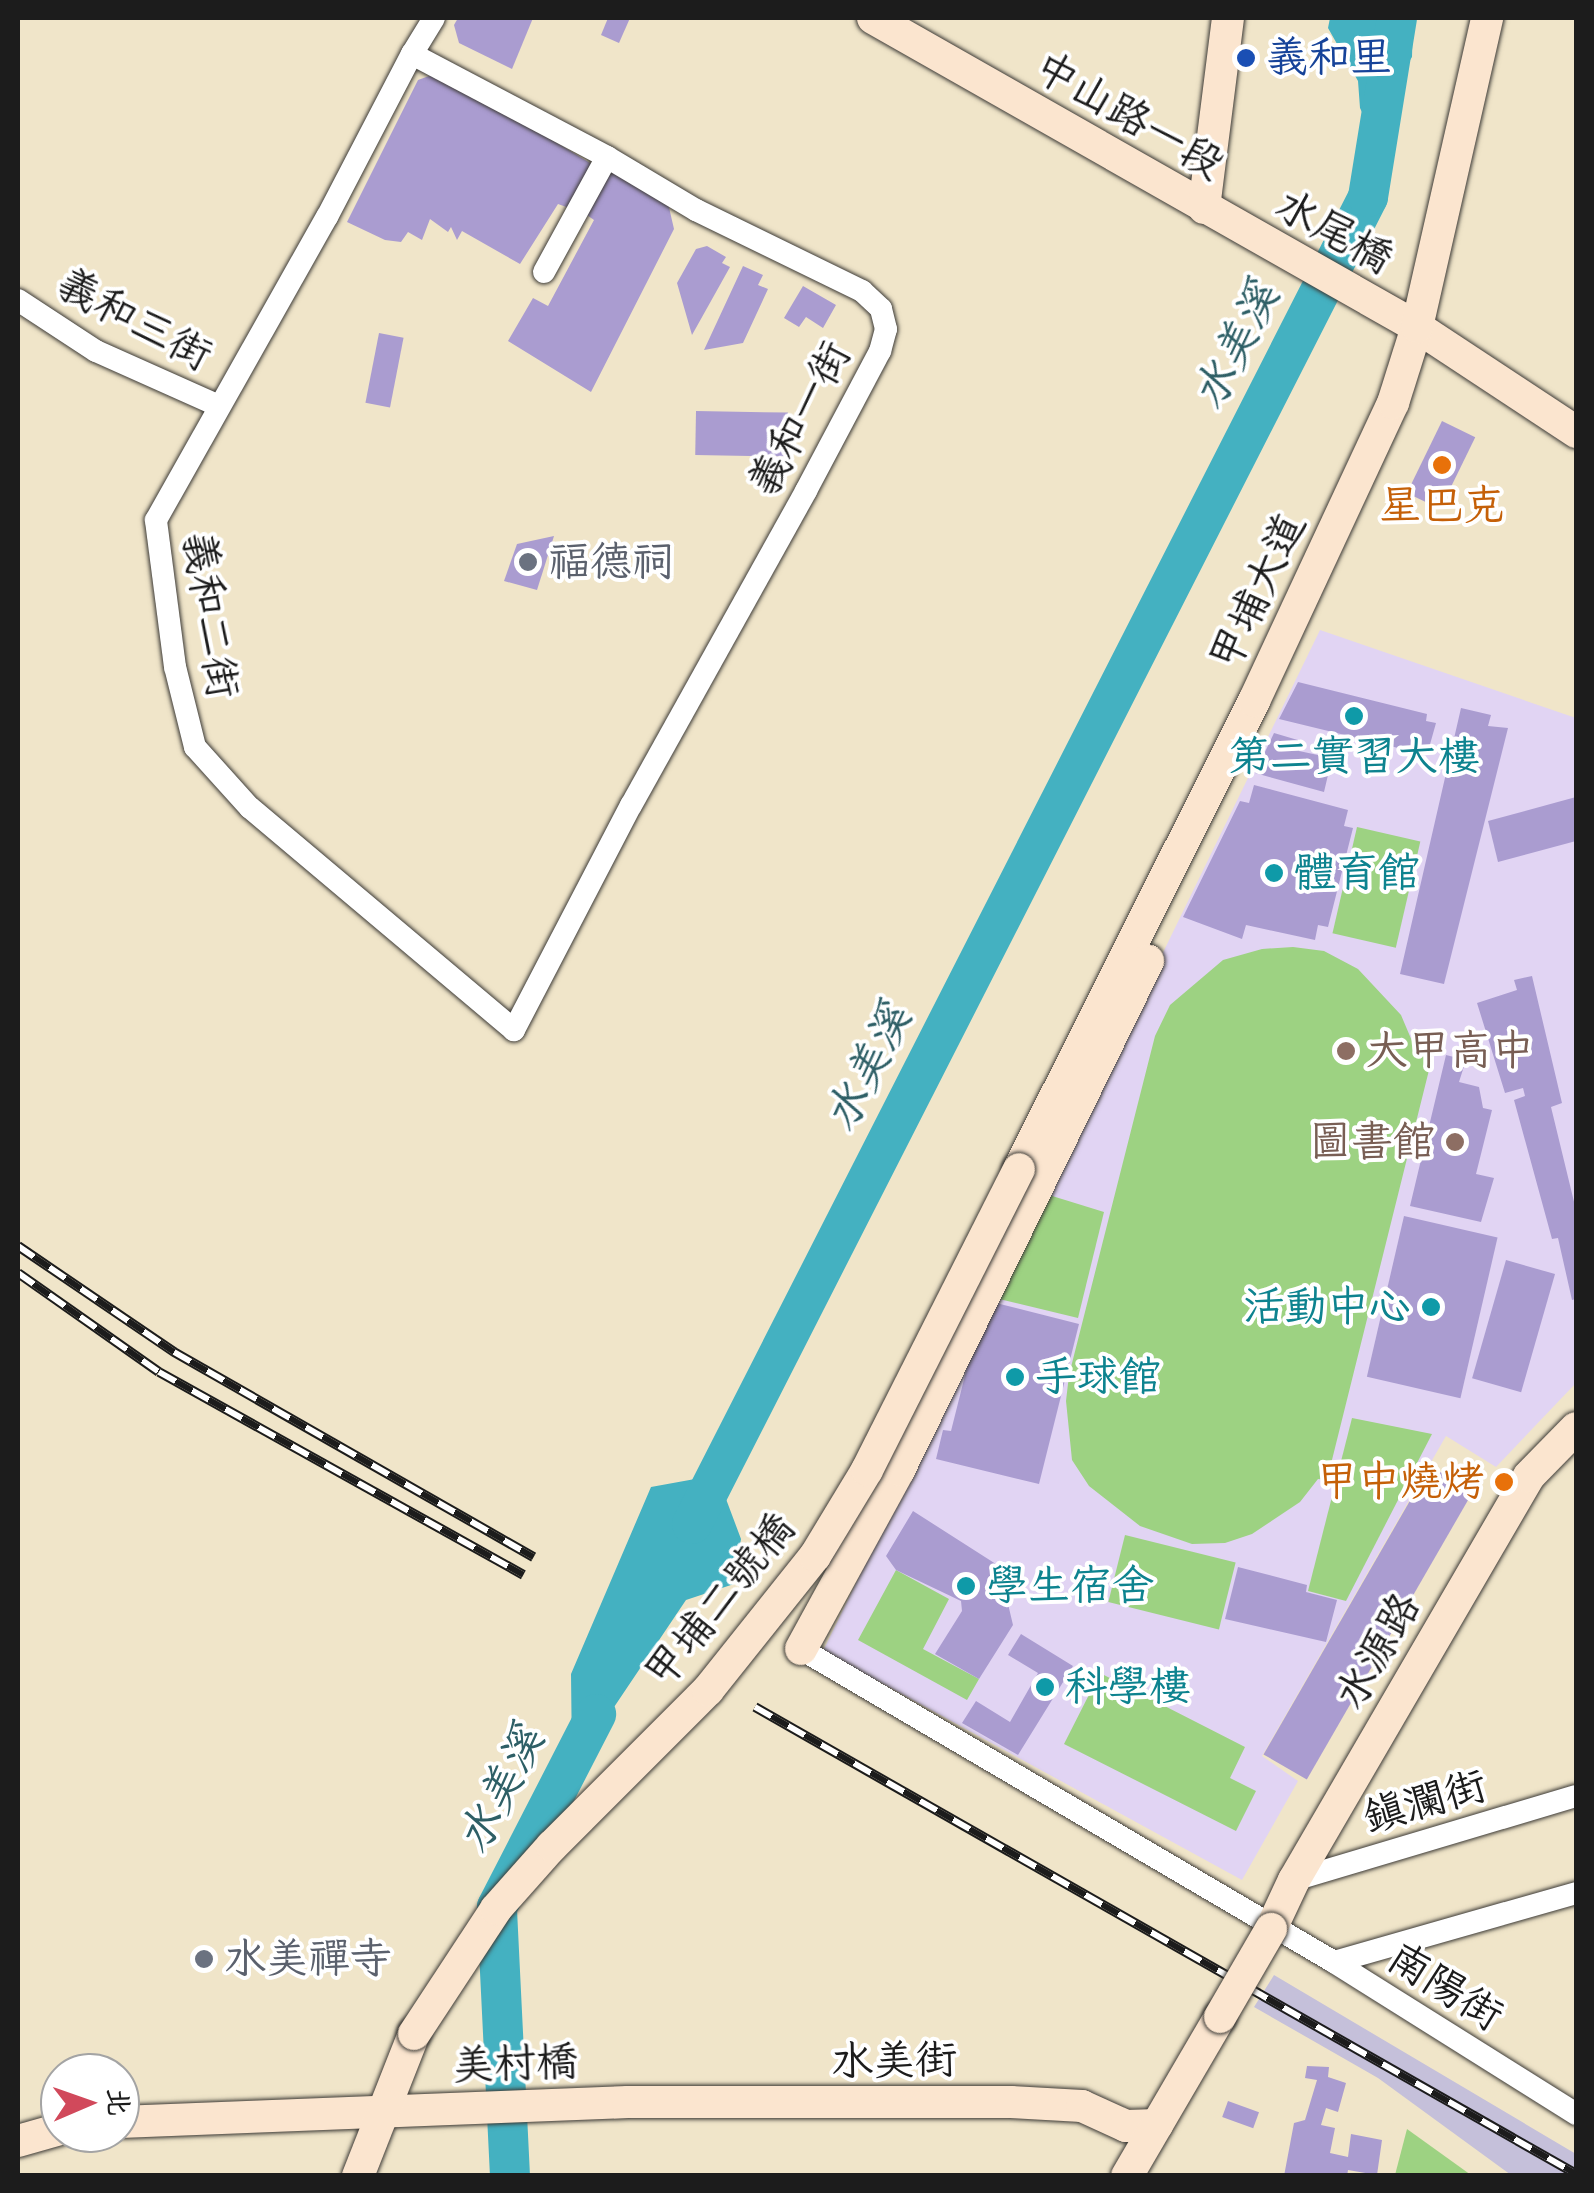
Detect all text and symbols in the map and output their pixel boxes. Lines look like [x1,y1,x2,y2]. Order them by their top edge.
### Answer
place label: 義和里 [1266,33,1392,83]
street label: 中山路一段 [1025,42,1233,190]
marker: 義和里 [1235,47,1257,69]
street label: 水尾橋 [1267,179,1401,285]
street label: 義和三街 [48,258,220,382]
water label: 水美溪 [1181,274,1291,418]
street label: 義和一街 [738,333,862,505]
marker: 星巴克 [1431,454,1453,476]
place label: 星巴克 [1379,481,1505,531]
street label: 甲埔大道 [1200,505,1316,679]
street label: 義和二街 [172,528,248,702]
place label: 福德祠 [548,537,674,587]
marker: 福德祠 [517,551,539,573]
marker: 第二實習大樓 [1343,705,1365,727]
place label: 第二實習大樓 [1228,732,1480,782]
place label: 體育館 [1294,848,1420,898]
marker: 體育館 [1263,862,1285,884]
water label: 水美溪 [813,996,923,1140]
place label: 大甲高中 [1366,1026,1534,1076]
marker: 大甲高中 [1335,1040,1357,1062]
place label: 圖書館 [1309,1117,1435,1167]
marker: 圖書館 [1444,1131,1466,1153]
place label: 活動中心 [1243,1282,1411,1332]
marker: 活動中心 [1420,1296,1442,1318]
place label: 手球館 [1035,1352,1161,1402]
marker: 手球館 [1004,1366,1026,1388]
place label: 甲中燒烤 [1316,1457,1484,1507]
marker: 甲中燒烤 [1493,1471,1515,1493]
street label: 甲埔二號橋 [634,1504,806,1698]
place label: 學生宿舍 [986,1561,1154,1611]
marker: 學生宿舍 [955,1575,977,1597]
street label: 水源路 [1325,1584,1431,1718]
place label: 科學樓 [1065,1662,1191,1712]
marker: 科學樓 [1034,1676,1056,1698]
water label: 水美溪 [446,1718,556,1862]
street label: 鎮瀾街 [1357,1760,1493,1844]
street label: 南陽街 [1378,1932,1512,2042]
place label: 水美禪寺 [224,1934,392,1984]
marker: 水美禪寺 [193,1948,215,1970]
street label: 水美街 [831,2035,957,2087]
street label: 美村橋 [451,2037,579,2091]
north arrow [40,2053,140,2153]
text: 北 [101,2087,136,2117]

